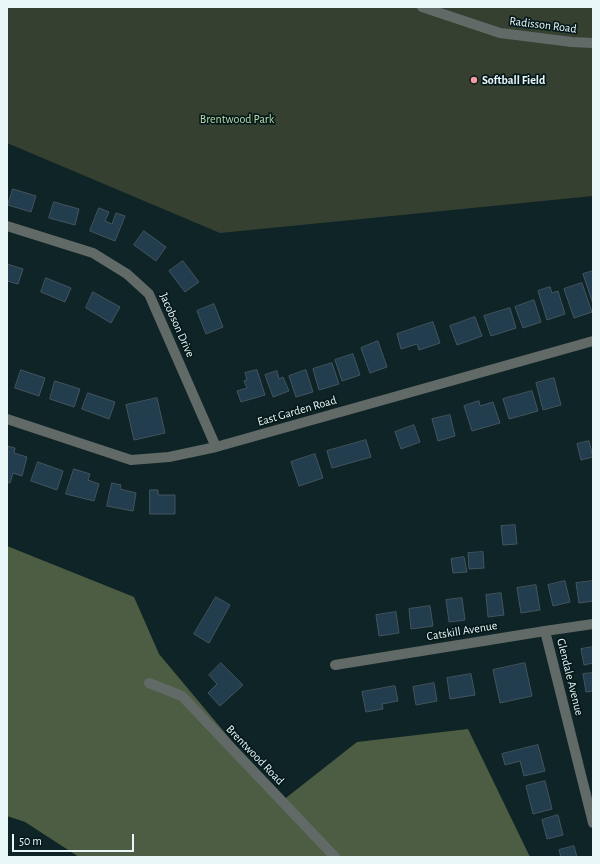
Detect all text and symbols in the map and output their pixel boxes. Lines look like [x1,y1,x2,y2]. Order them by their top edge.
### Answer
street label: Radisson Road [508,14,578,36]
place label: Softball Field [482,73,545,87]
marker: Softball Field [469,75,479,85]
park label: Brentwood Park [200,112,274,126]
street label: Jacobson Drive [156,291,198,359]
street label: East Garden Road [256,393,338,429]
street label: Catskill Avenue [426,618,498,644]
street label: Glendale Avenue [553,637,587,717]
street label: Brentwood Road [223,722,287,788]
scale bar [14,826,136,852]
text: 50 m [19,835,42,847]

